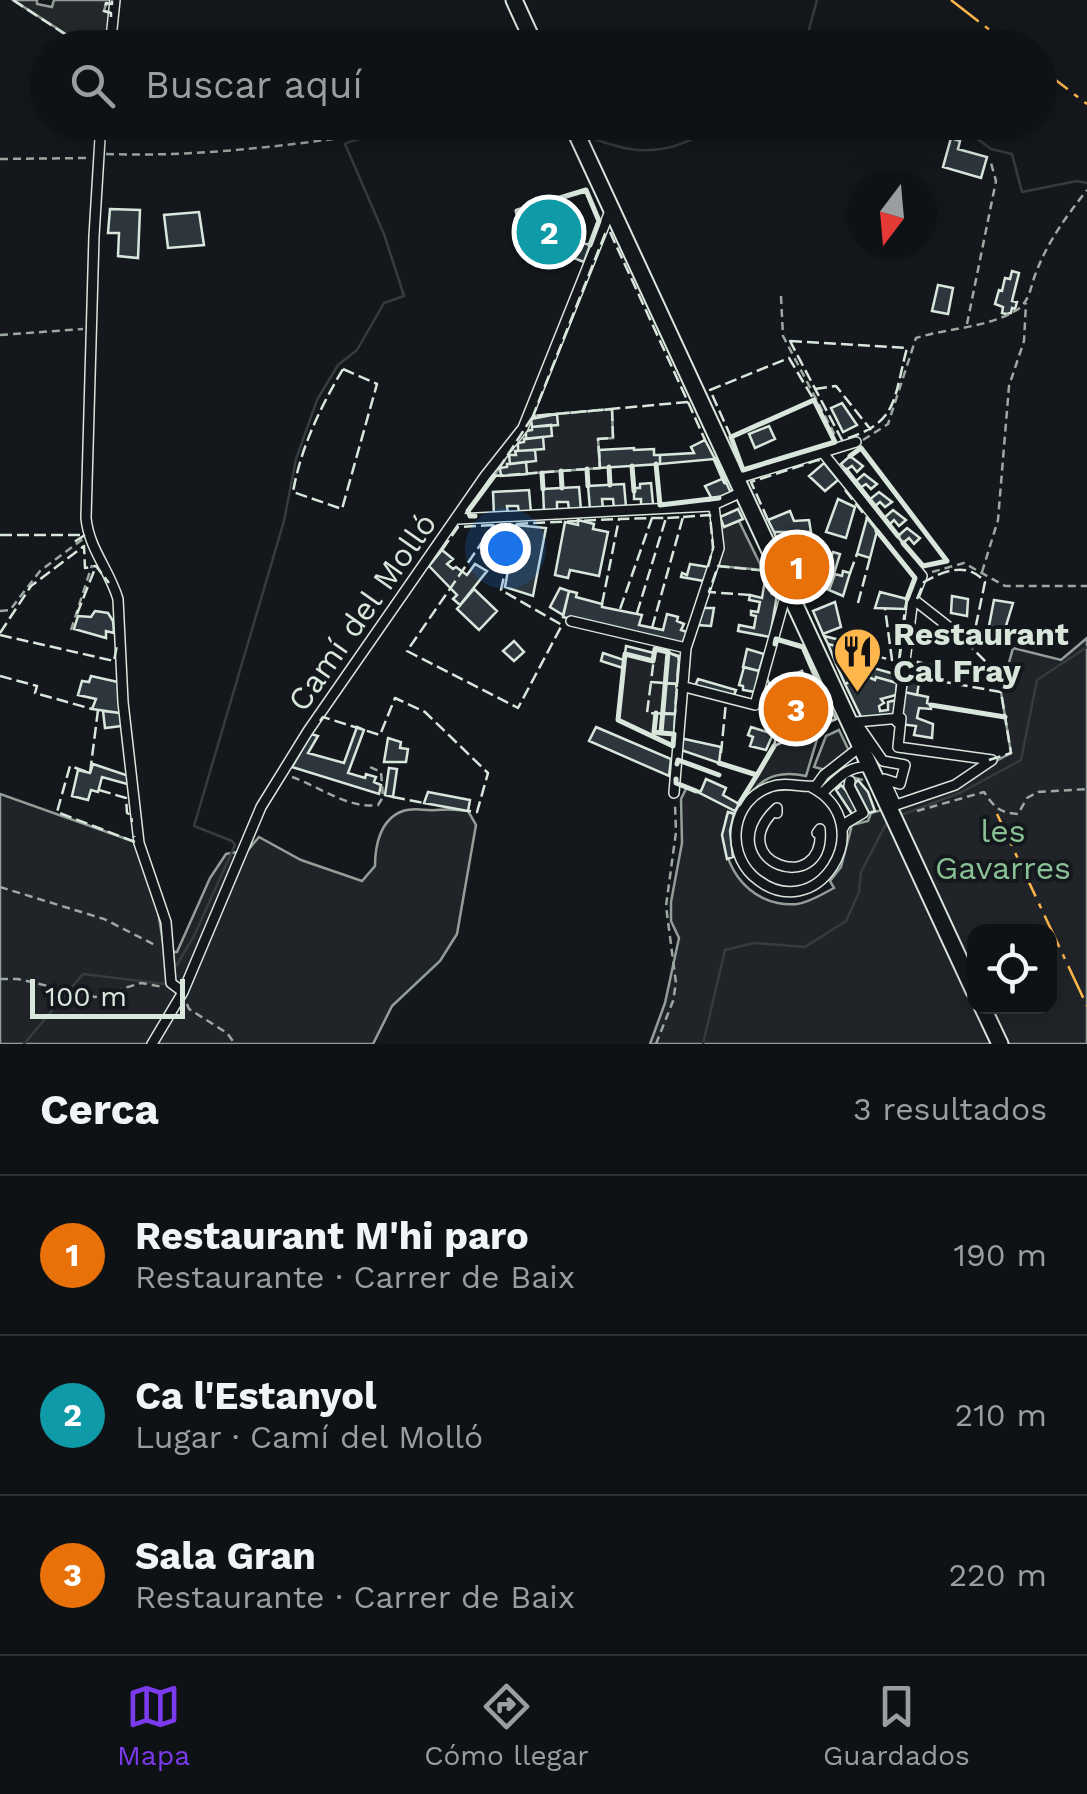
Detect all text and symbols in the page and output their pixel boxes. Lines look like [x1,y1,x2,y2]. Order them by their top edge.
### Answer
search box [30,30,1057,140]
icon: search [65,58,120,113]
text: Buscar aquí [145,63,363,107]
north arrow [847,170,937,260]
pin: 2 [516,194,582,270]
street label: Camí del Molló [280,506,444,718]
your location [480,523,531,574]
pin: 1 [764,530,830,604]
place label: Restaurant Cal Fray [893,615,1069,690]
restaurant icon: Restaurant Cal Fray [832,626,884,694]
pin: 3 [764,672,828,746]
park label: les Gavarres [935,812,1071,887]
map controls [967,924,1057,1014]
button: locate [967,924,1057,1014]
scale bar [30,974,185,1018]
text: 100 m [45,980,127,1013]
text: Cerca [40,1085,159,1134]
text: 3 resultados [853,1090,1047,1128]
text: Restaurant M'hi paro [135,1214,529,1258]
text: 1 [66,1236,79,1274]
text: 190 m [953,1236,1047,1274]
text: Restaurante · Carrer de Baix [135,1258,575,1296]
text: Ca l'Estanyol [135,1374,376,1418]
text: 2 [63,1396,82,1434]
text: 210 m [955,1396,1047,1434]
text: Lugar · Camí del Molló [135,1418,483,1456]
text: Sala Gran [135,1534,316,1578]
text: 3 [63,1556,82,1594]
text: 220 m [948,1556,1047,1594]
text: Restaurante · Carrer de Baix [135,1578,575,1616]
tab: Mapa [117,1679,190,1772]
tab: Cómo llegar [424,1679,589,1772]
tab: Guardados [823,1679,970,1772]

